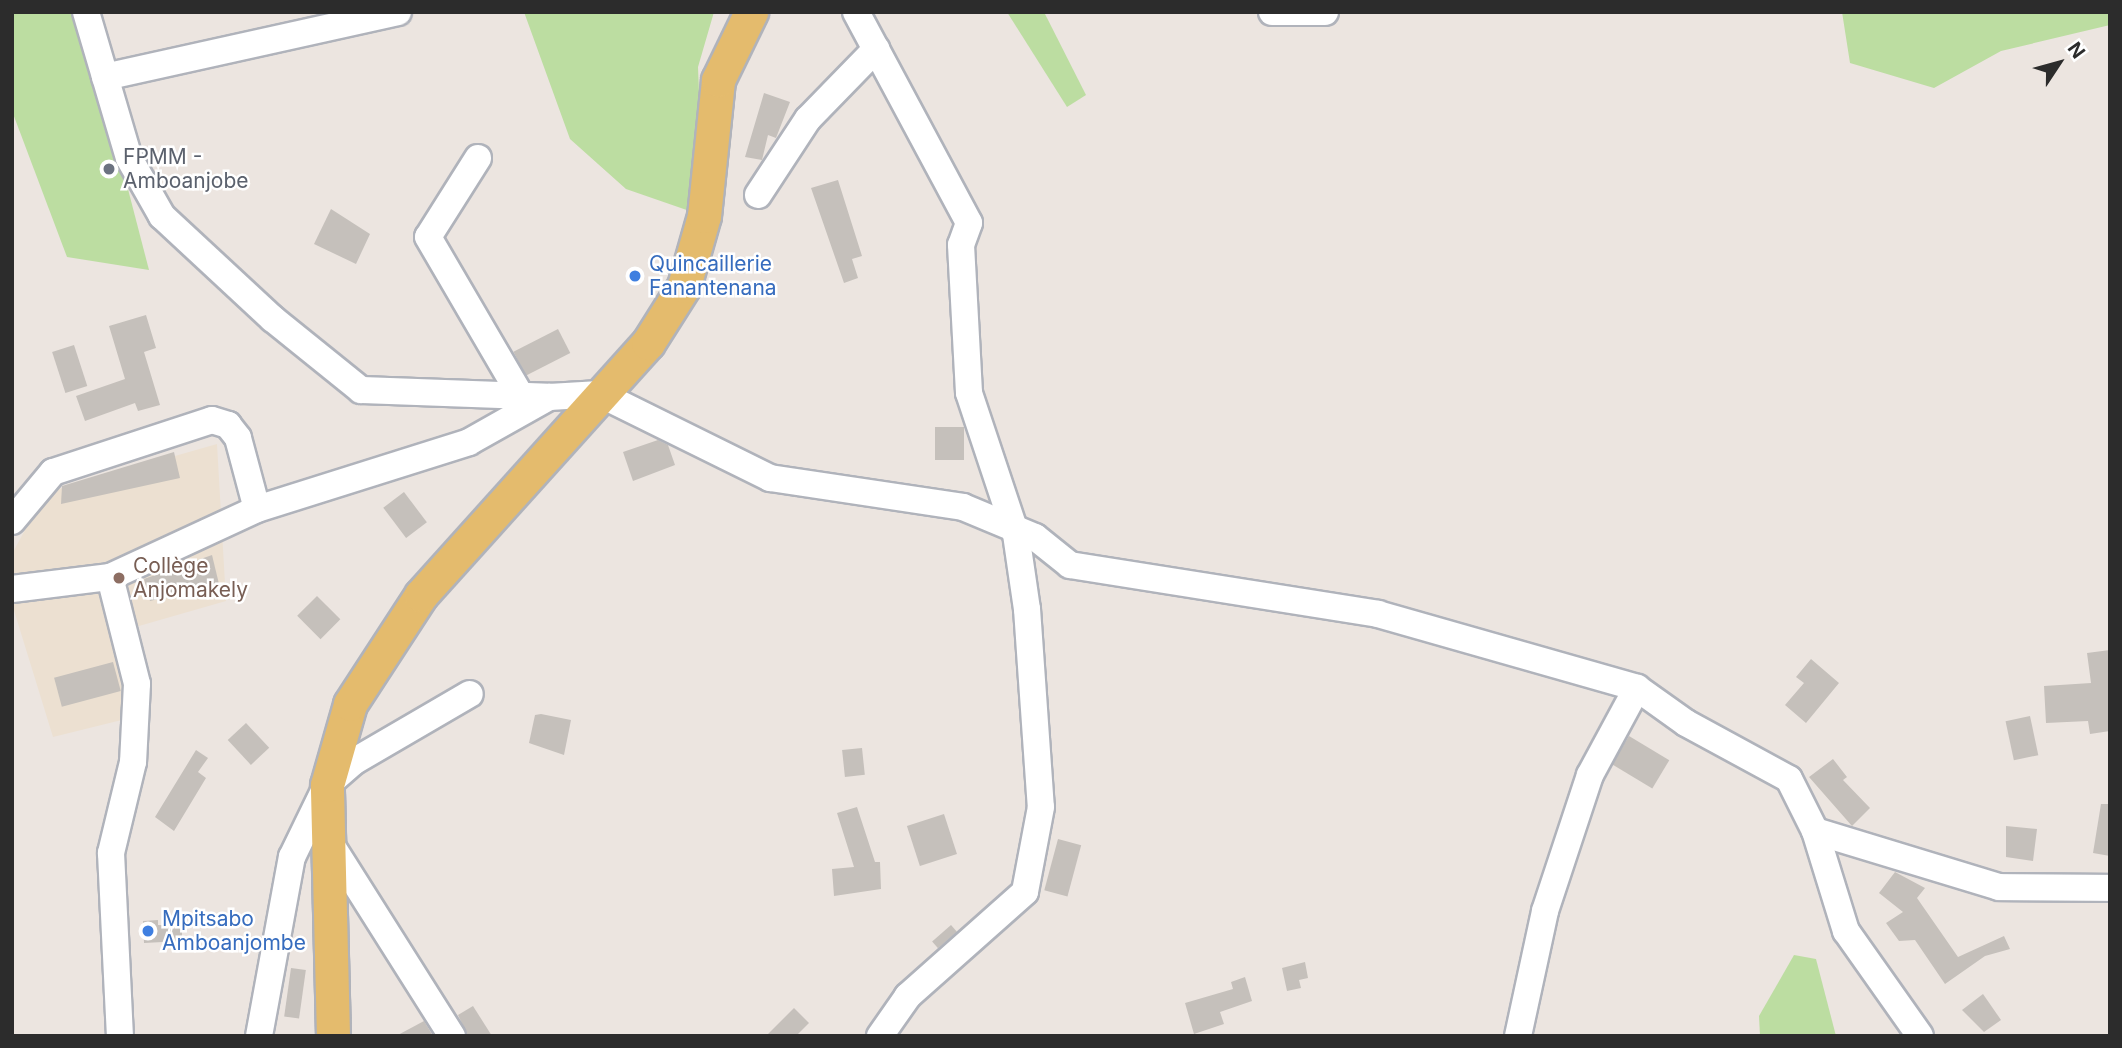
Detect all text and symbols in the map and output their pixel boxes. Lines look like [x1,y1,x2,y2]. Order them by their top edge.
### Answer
north arrow [2024,28,2094,98]
text: N [2063,38,2090,63]
place label: FPMM - Amboanjobe [123,144,249,194]
marker: FPMM - Amboanjobe [101,161,117,177]
place label: Quincaillerie Fanantenana [649,251,777,301]
marker: Quincaillerie Fanantenana [627,268,643,284]
place label: Collège Anjomakely [133,553,248,603]
marker: Collège Anjomakely [111,570,127,586]
place label: Mpitsabo Amboanjombe [162,906,306,956]
marker: Mpitsabo Amboanjombe [140,923,156,939]

